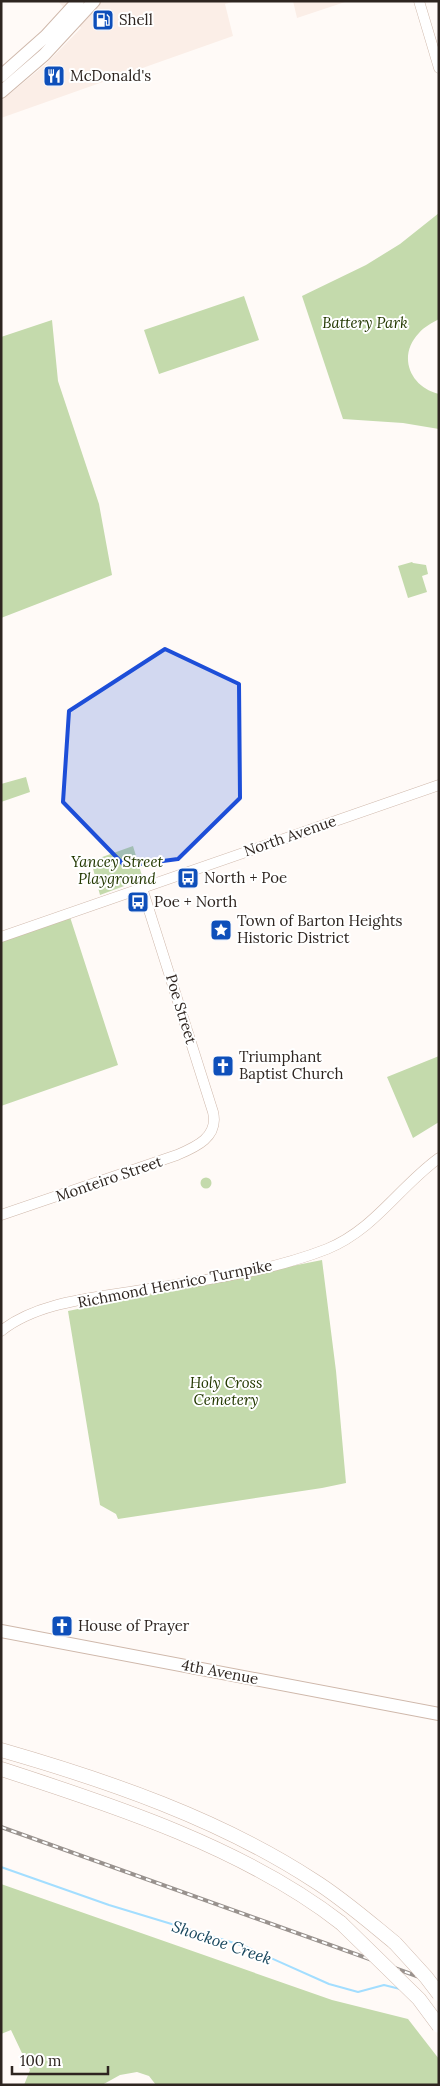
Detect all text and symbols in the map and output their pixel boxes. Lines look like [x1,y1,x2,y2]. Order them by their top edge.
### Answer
fuel station icon: Shell [91,8,115,32]
place label: Shell [119,10,153,29]
restaurant icon: McDonald's [42,64,66,88]
place label: McDonald's [70,66,151,85]
park label: Battery Park [322,313,408,332]
street label: North Avenue [241,811,338,860]
park label: Yancey Street Playground [71,852,164,888]
bus stop icon: North + Poe [176,866,200,890]
place label: North + Poe [204,868,287,887]
bus stop icon: Poe + North [126,890,150,914]
place label: Poe + North [154,892,237,911]
place label: Town of Barton Heights Historic District [237,911,403,947]
place icon: Town of Barton Heights Historic District [209,918,233,942]
street label: Poe Street [162,971,201,1046]
place label: Triumphant Baptist Church [239,1047,344,1083]
church icon: Triumphant Baptist Church [211,1054,235,1078]
street label: Monteiro Street [53,1151,165,1206]
street label: Richmond Henrico Turnpike [76,1255,274,1312]
park label: Holy Cross Cemetery [190,1373,262,1409]
church icon: House of Prayer [50,1614,74,1638]
place label: House of Prayer [78,1616,190,1635]
street label: 4th Avenue [180,1655,260,1688]
water label: Shockoe Creek [169,1916,275,1968]
scale bar [12,2044,109,2076]
text: 100 m [20,2051,61,2070]

